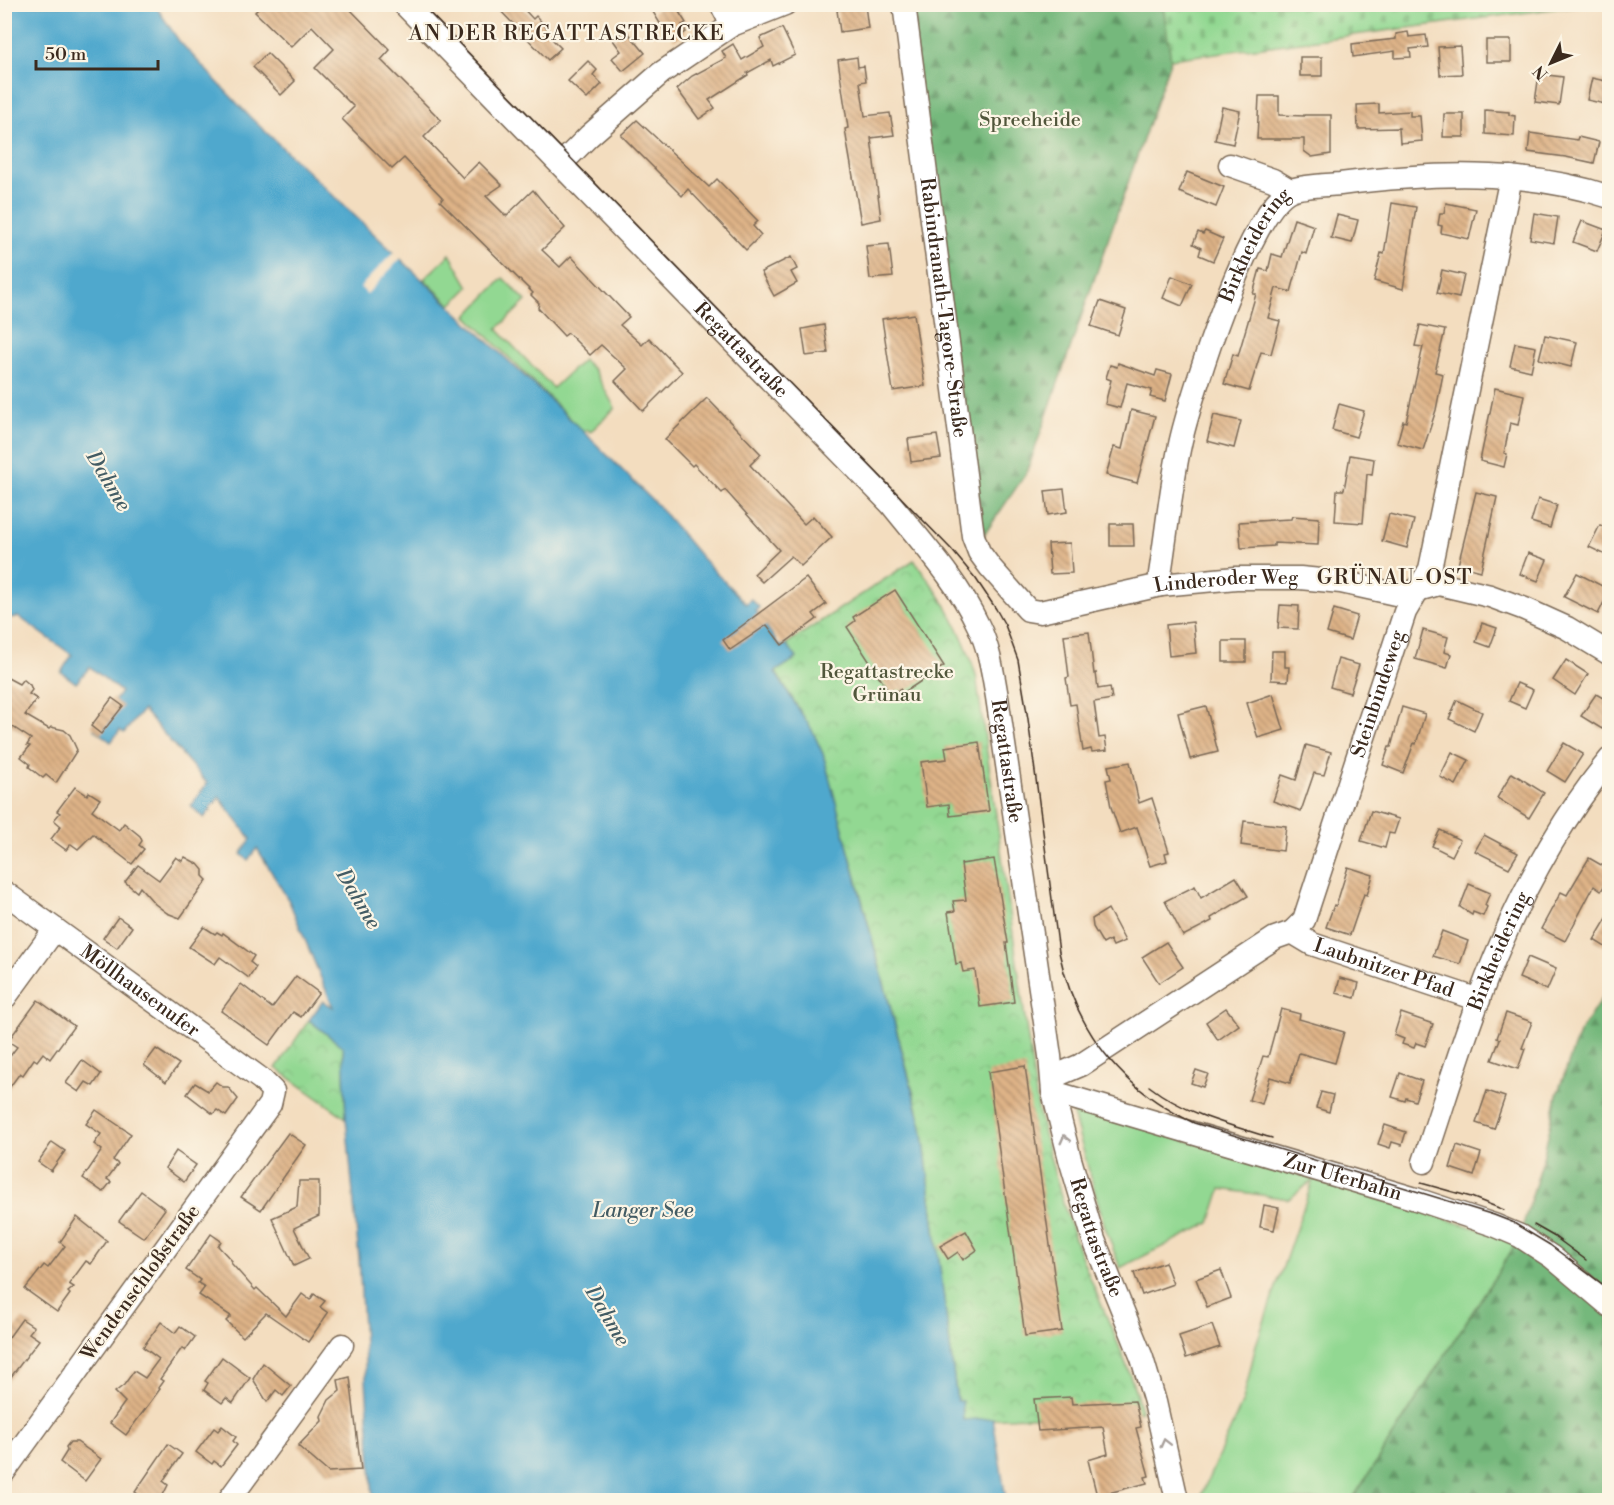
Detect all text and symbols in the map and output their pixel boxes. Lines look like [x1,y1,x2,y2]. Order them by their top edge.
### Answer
district label: AN DER REGATTASTRECKE [408,21,725,47]
scale bar [36,33,158,71]
north arrow [1521,33,1581,93]
text: 50 m [45,43,87,66]
text: N [1529,61,1552,84]
park label: Spreeheide [979,108,1081,133]
street label: Rabindranath-Tagore-Straße [914,176,973,439]
street label: Birkheidering [1214,181,1296,307]
street label: Regattastraße [688,297,794,403]
water label: Dahme [79,445,136,516]
district label: GRÜNAU-OST [1317,563,1473,591]
street label: Linderoder Weg [1152,565,1299,599]
street label: Steinbindeweg [1346,626,1411,761]
park label: Regattastrecke Grünau [820,660,954,708]
street label: Regattastraße [985,698,1028,825]
water label: Dahme [329,863,386,934]
street label: Birkheidering [1463,887,1536,1015]
street label: Laubnitzer Pfad [1310,933,1458,1003]
street label: Möllhausenufer [75,939,205,1043]
one-way arrow [1059,1134,1072,1144]
street label: Zur Uferbahn [1280,1148,1405,1207]
street label: Regattastraße [1064,1175,1128,1301]
water label: Langer See [592,1198,694,1224]
street label: Wendenschloßstraße [75,1200,206,1367]
water label: Dahme [578,1280,635,1351]
one-way arrow [1159,1438,1172,1448]

